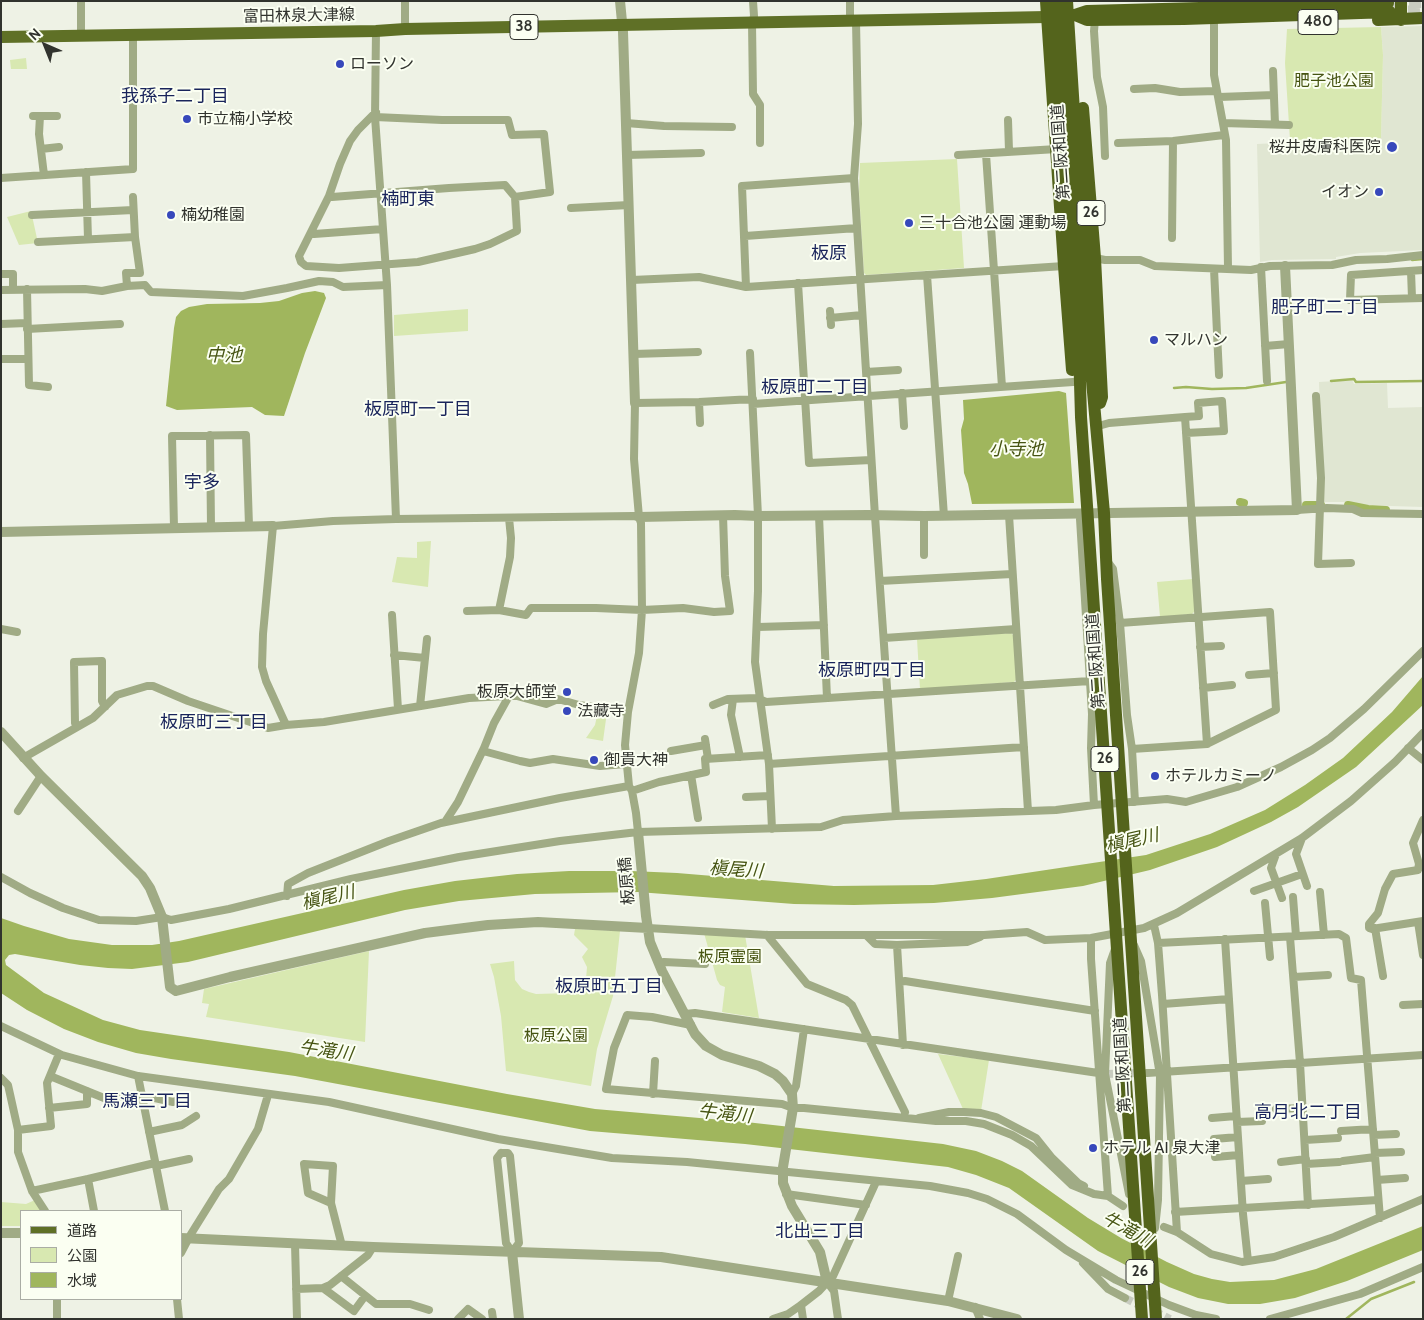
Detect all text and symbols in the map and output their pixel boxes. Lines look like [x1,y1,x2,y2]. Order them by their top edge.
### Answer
street label: 富田林泉大津線 [243,5,355,27]
road number: 480 [1298,10,1338,34]
road number: 38 [510,15,538,40]
north arrow [20,20,70,70]
text: N [25,24,44,44]
place label: ローソン [350,54,414,74]
marker: ローソン [334,58,346,70]
park label: 肥子池公園 [1294,71,1374,91]
district label: 我孫子二丁目 [121,86,229,108]
street label: 第二阪和国道 [1048,103,1074,201]
place label: 市立楠小学校 [197,109,293,129]
marker: 市立楠小学校 [181,113,193,125]
place label: 桜井皮膚科医院 [1269,137,1381,157]
marker: 桜井皮膚科医院 [1385,140,1399,154]
place label: イオン [1321,182,1369,202]
marker: イオン [1373,186,1385,198]
district label: 楠町東 [381,189,435,211]
road number: 26 [1077,200,1105,226]
place label: 楠幼稚園 [181,205,245,225]
marker: 楠幼稚園 [165,209,177,221]
place label: 三十合池公園 運動場 [919,213,1067,233]
marker: 三十合池公園 運動場 [903,217,915,229]
district label: 板原 [811,243,847,265]
district label: 肥子町二丁目 [1271,297,1379,319]
place label: マルハン [1164,330,1228,350]
marker: マルハン [1148,334,1160,346]
water label: 中池 [206,345,242,367]
district label: 板原町二丁目 [761,377,869,399]
district label: 板原町一丁目 [364,399,472,421]
water label: 小寺池 [989,439,1043,461]
district label: 宇多 [184,472,220,494]
street label: 第二阪和国道 [1083,612,1109,710]
district label: 板原町四丁目 [818,660,926,682]
place label: 板原大師堂 [477,682,557,702]
marker: 板原大師堂 [561,686,573,698]
place label: 法藏寺 [577,701,625,721]
marker: 法藏寺 [561,705,573,717]
district label: 板原町三丁目 [160,712,268,734]
road number: 26 [1091,746,1119,772]
place label: 御貴大神 [604,750,668,770]
marker: 御貴大神 [588,754,600,766]
place label: ホテルカミーノ [1165,766,1277,786]
marker: ホテルカミーノ [1149,770,1161,782]
water label: 槇尾川 [1103,824,1161,858]
street label: 板原橋 [615,856,639,906]
water label: 槇尾川 [708,857,764,883]
water label: 槇尾川 [299,881,357,915]
park label: 板原霊園 [698,947,762,967]
district label: 板原町五丁目 [555,976,663,998]
street label: 第二阪和国道 [1111,1017,1135,1113]
park label: 板原公園 [524,1026,588,1046]
water label: 牛滝川 [298,1037,354,1065]
district label: 馬瀬三丁目 [102,1091,192,1113]
water label: 牛滝川 [697,1100,753,1128]
district label: 高月北二丁目 [1254,1102,1362,1124]
place label: ホテル AI 泉大津 [1103,1138,1220,1158]
marker: ホテル AI 泉大津 [1087,1142,1099,1154]
water label: 牛滝川 [1098,1207,1156,1253]
legend [20,1210,182,1300]
district label: 北出三丁目 [775,1221,865,1243]
text: 道路 [67,1222,97,1240]
text: 公園 [67,1247,97,1265]
road number: 26 [1126,1260,1154,1284]
text: 水域 [67,1272,97,1290]

